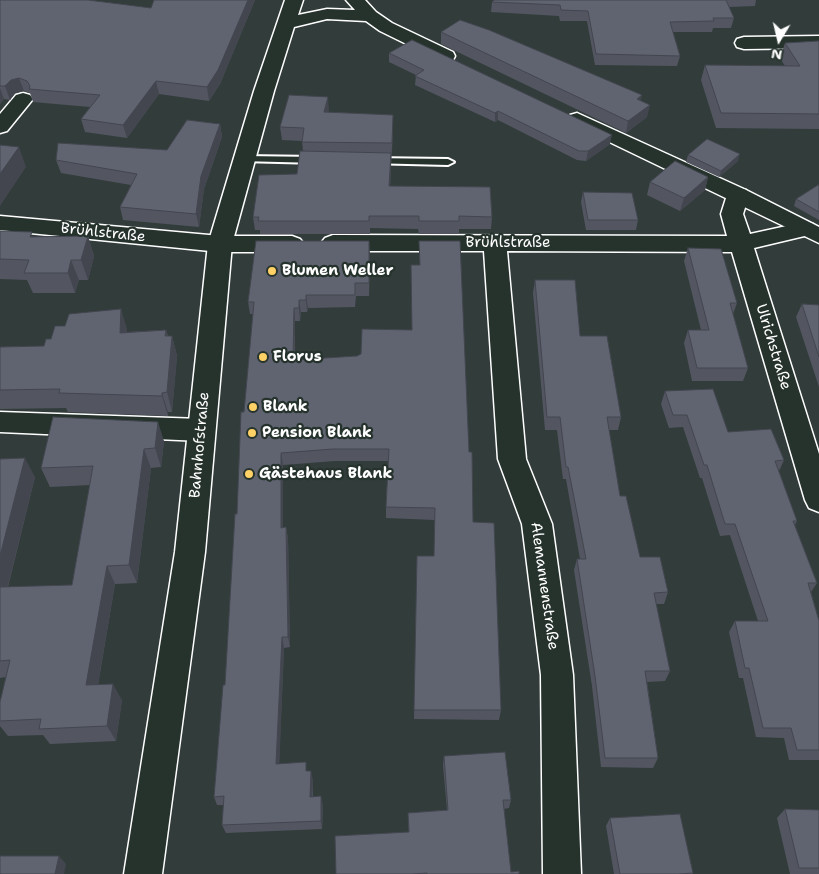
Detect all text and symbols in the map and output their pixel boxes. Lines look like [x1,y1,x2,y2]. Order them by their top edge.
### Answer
north arrow [754,15,804,65]
text: N [770,45,784,65]
street label: Brühlstraße [60,220,146,246]
street label: Brühlstraße [465,234,551,252]
place label: Blumen Weller [282,262,393,280]
marker: Blumen Weller [266,265,278,277]
street label: Ulrichstraße [751,302,795,392]
place label: Florus [273,348,322,366]
marker: Florus [257,351,269,363]
street label: Bahnhofstraße [186,391,214,499]
place label: Blank [263,398,308,416]
marker: Blank [247,401,259,413]
place label: Pension Blank [262,424,372,442]
marker: Pension Blank [246,427,258,439]
place label: Gästehaus Blank [259,465,392,483]
marker: Gästehaus Blank [243,468,255,480]
street label: Alemannenstraße [526,521,562,651]

